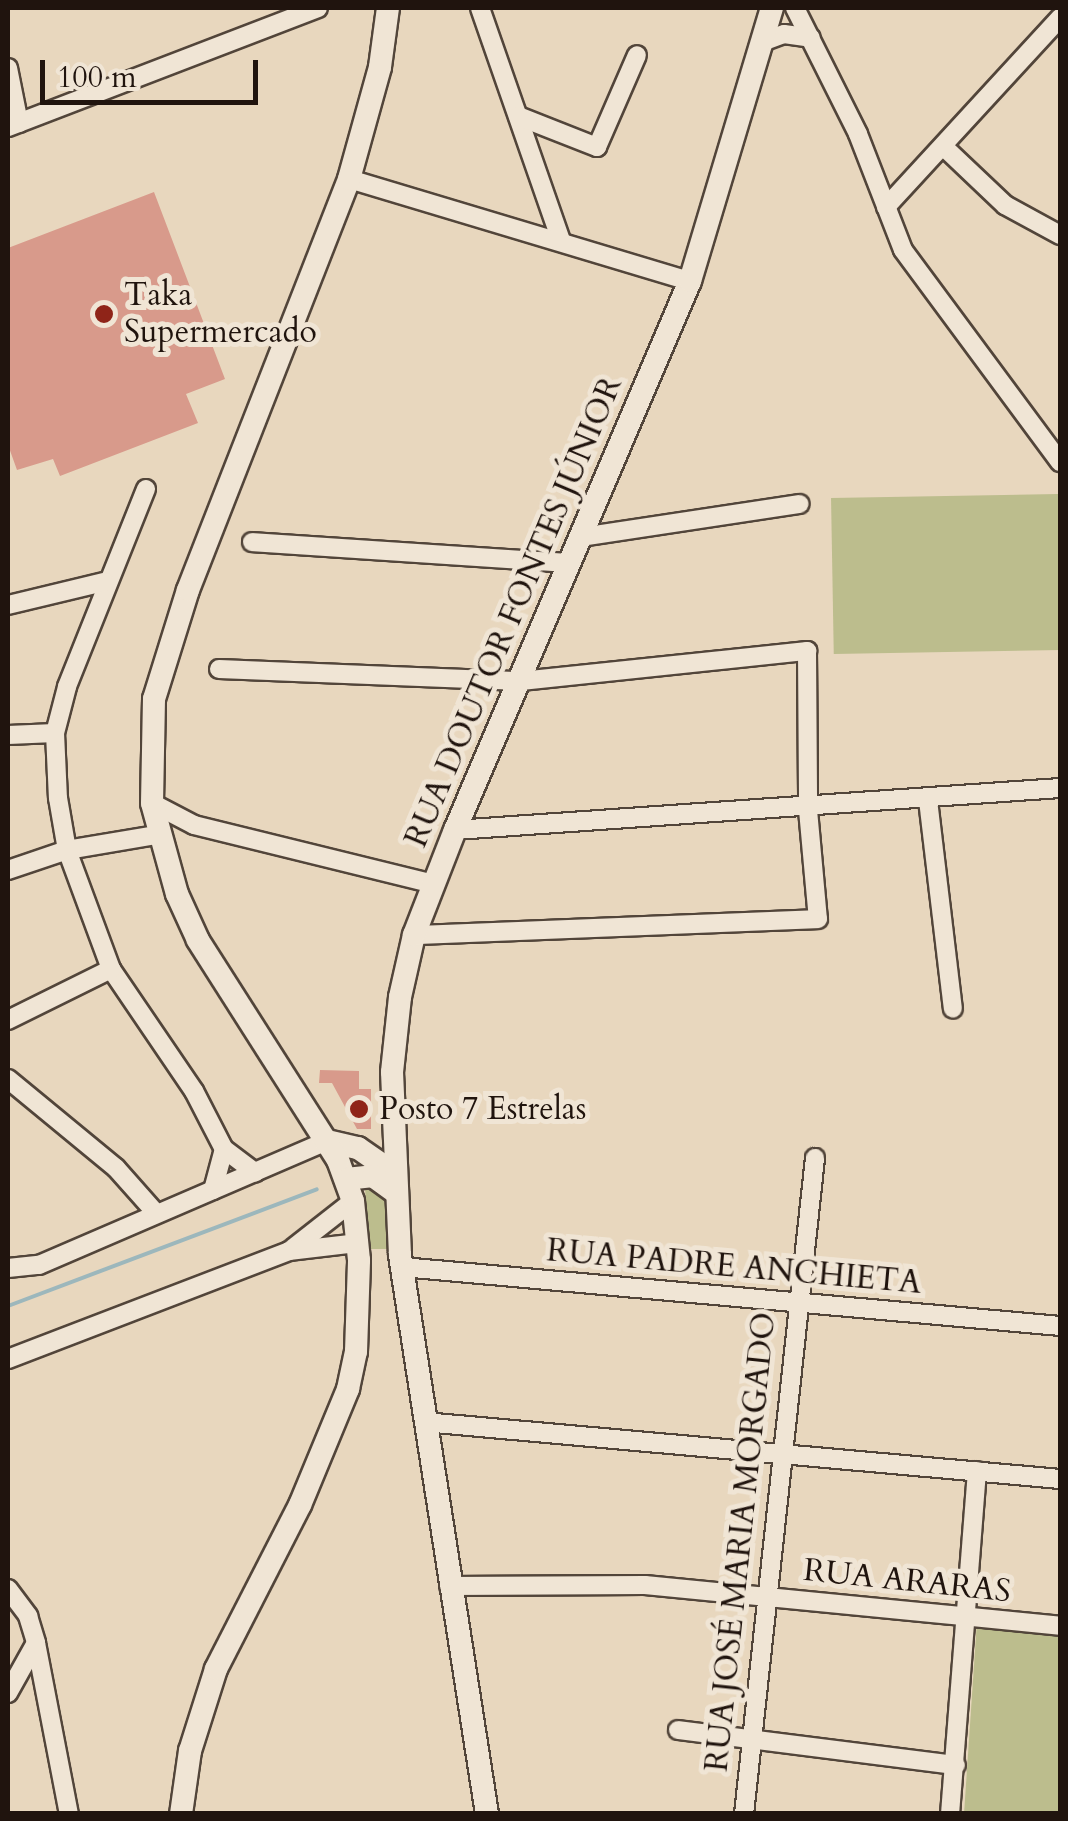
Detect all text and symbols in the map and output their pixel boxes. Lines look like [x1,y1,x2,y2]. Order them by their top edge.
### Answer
scale bar [45,40,262,102]
text: 100 m [57,57,137,98]
place label: Taka Supermercado [124,277,317,352]
marker: Taka Supermercado [93,303,115,325]
street label: RUA DOUTOR FONTES JÚNIOR [397,371,631,853]
place label: Posto 7 Estrelas [379,1090,586,1128]
marker: Posto 7 Estrelas [348,1098,370,1120]
street label: RUA PADRE ANCHIETA [545,1231,923,1303]
street label: RUA JOSÉ MARIA MORGADO [698,1310,784,1774]
street label: RUA ARARAS [801,1551,1013,1611]

